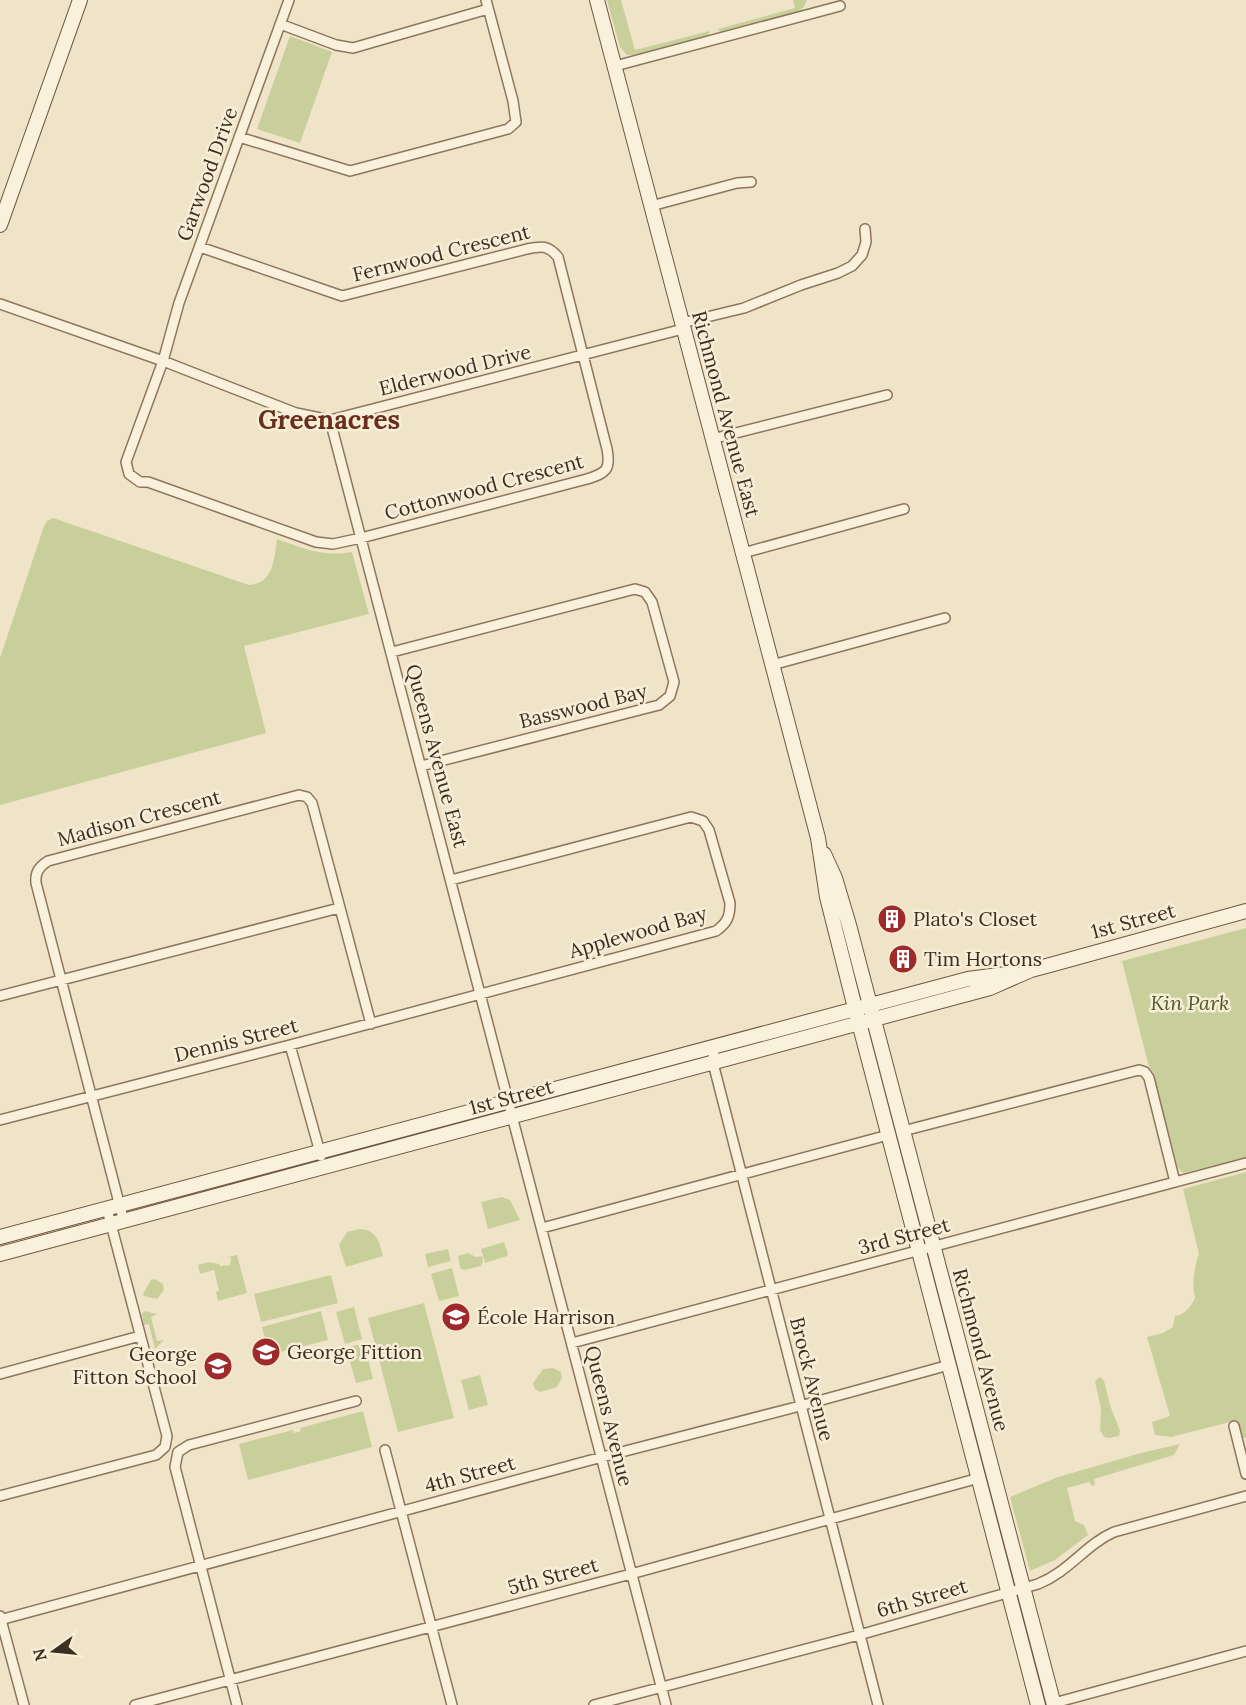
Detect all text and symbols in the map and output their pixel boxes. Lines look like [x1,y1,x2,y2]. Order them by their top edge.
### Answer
street label: Garwood Drive [171,103,242,244]
street label: Fernwood Crescent [350,218,532,287]
street label: Richmond Avenue East [687,308,766,520]
street label: Elderwood Drive [376,338,534,401]
district label: Greenacres [258,403,400,436]
street label: Cottonwood Crescent [382,448,586,525]
street label: Queens Avenue East [401,661,474,851]
street label: Basswood Bay [516,677,650,733]
street label: Madison Crescent [54,784,224,851]
street label: 1st Street [1088,897,1178,944]
street label: Applewood Bay [565,900,710,963]
building icon: Plato's Closet [876,903,908,935]
place label: Plato's Closet [913,906,1038,931]
building icon: Tim Hortons [887,943,919,975]
place label: Tim Hortons [924,946,1042,971]
park label: Kin Park [1151,990,1229,1015]
street label: Dennis Street [171,1012,301,1067]
street label: 1st Street [466,1073,556,1120]
street label: 3rd Street [855,1211,953,1260]
street label: Richmond Avenue [948,1266,1015,1434]
school or university icon: École Harrison [440,1301,472,1333]
place label: École Harrison [477,1304,615,1329]
street label: Brock Avenue [785,1314,840,1444]
school or university icon: George Fittion [250,1336,282,1368]
place label: George Fittion [287,1339,422,1364]
place label: George Fitton School [73,1341,197,1389]
street label: Queens Avenue [580,1343,639,1489]
school or university icon: George Fitton School [202,1350,234,1382]
street label: 4th Street [422,1449,518,1498]
street label: 5th Street [505,1551,601,1600]
street label: 6th Street [874,1573,970,1622]
north arrow [24,1621,84,1681]
text: N [28,1646,51,1663]

